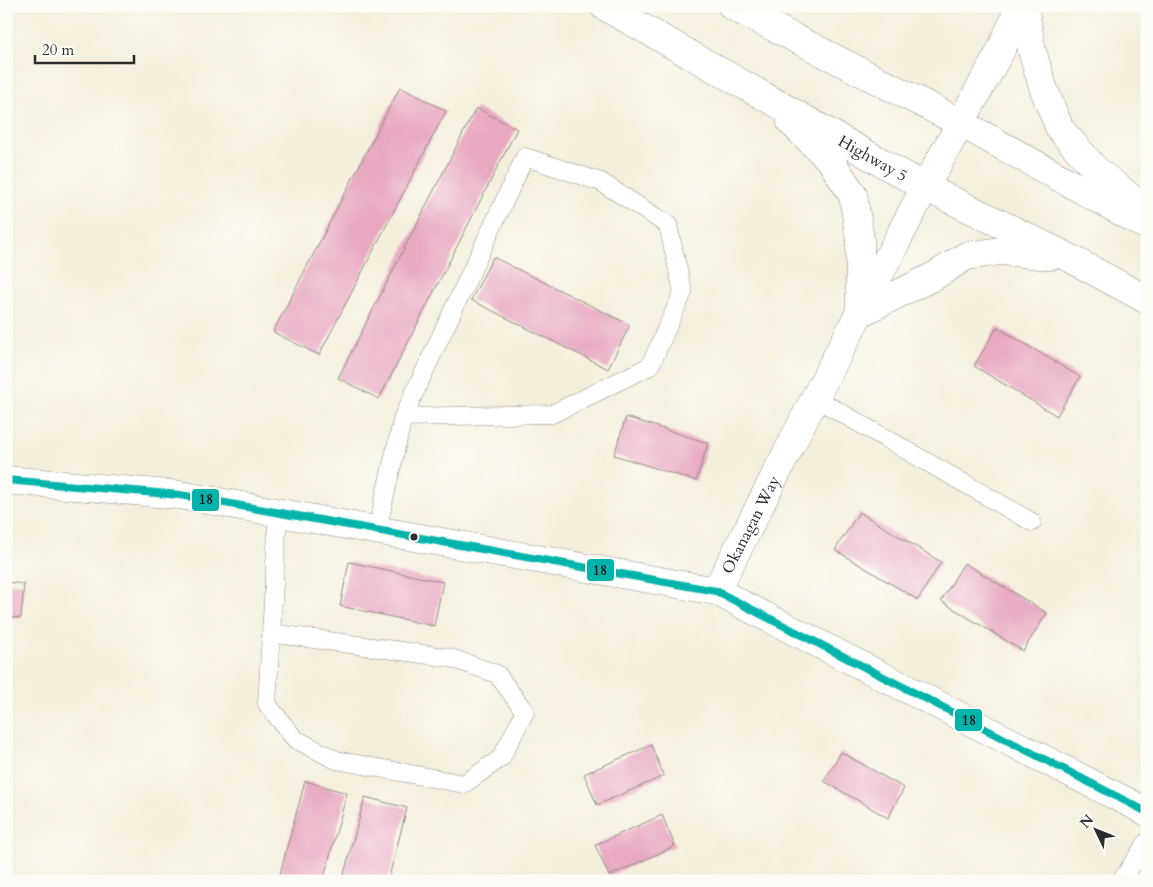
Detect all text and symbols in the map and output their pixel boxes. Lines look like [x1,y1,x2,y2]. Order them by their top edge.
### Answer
scale bar [35,32,134,64]
text: 20 m [42,40,74,60]
street label: Highway 5 [834,130,911,187]
street label: Okanagan Way [717,471,786,578]
line badge: 18 [191,488,220,512]
text: 18 [199,490,213,509]
unlabelled marker [409,532,419,542]
line badge: 18 [586,558,615,582]
text: 18 [593,561,607,580]
line badge: 18 [954,708,983,732]
text: 18 [962,711,976,730]
north arrow [1070,804,1120,854]
text: N [1076,811,1098,832]

